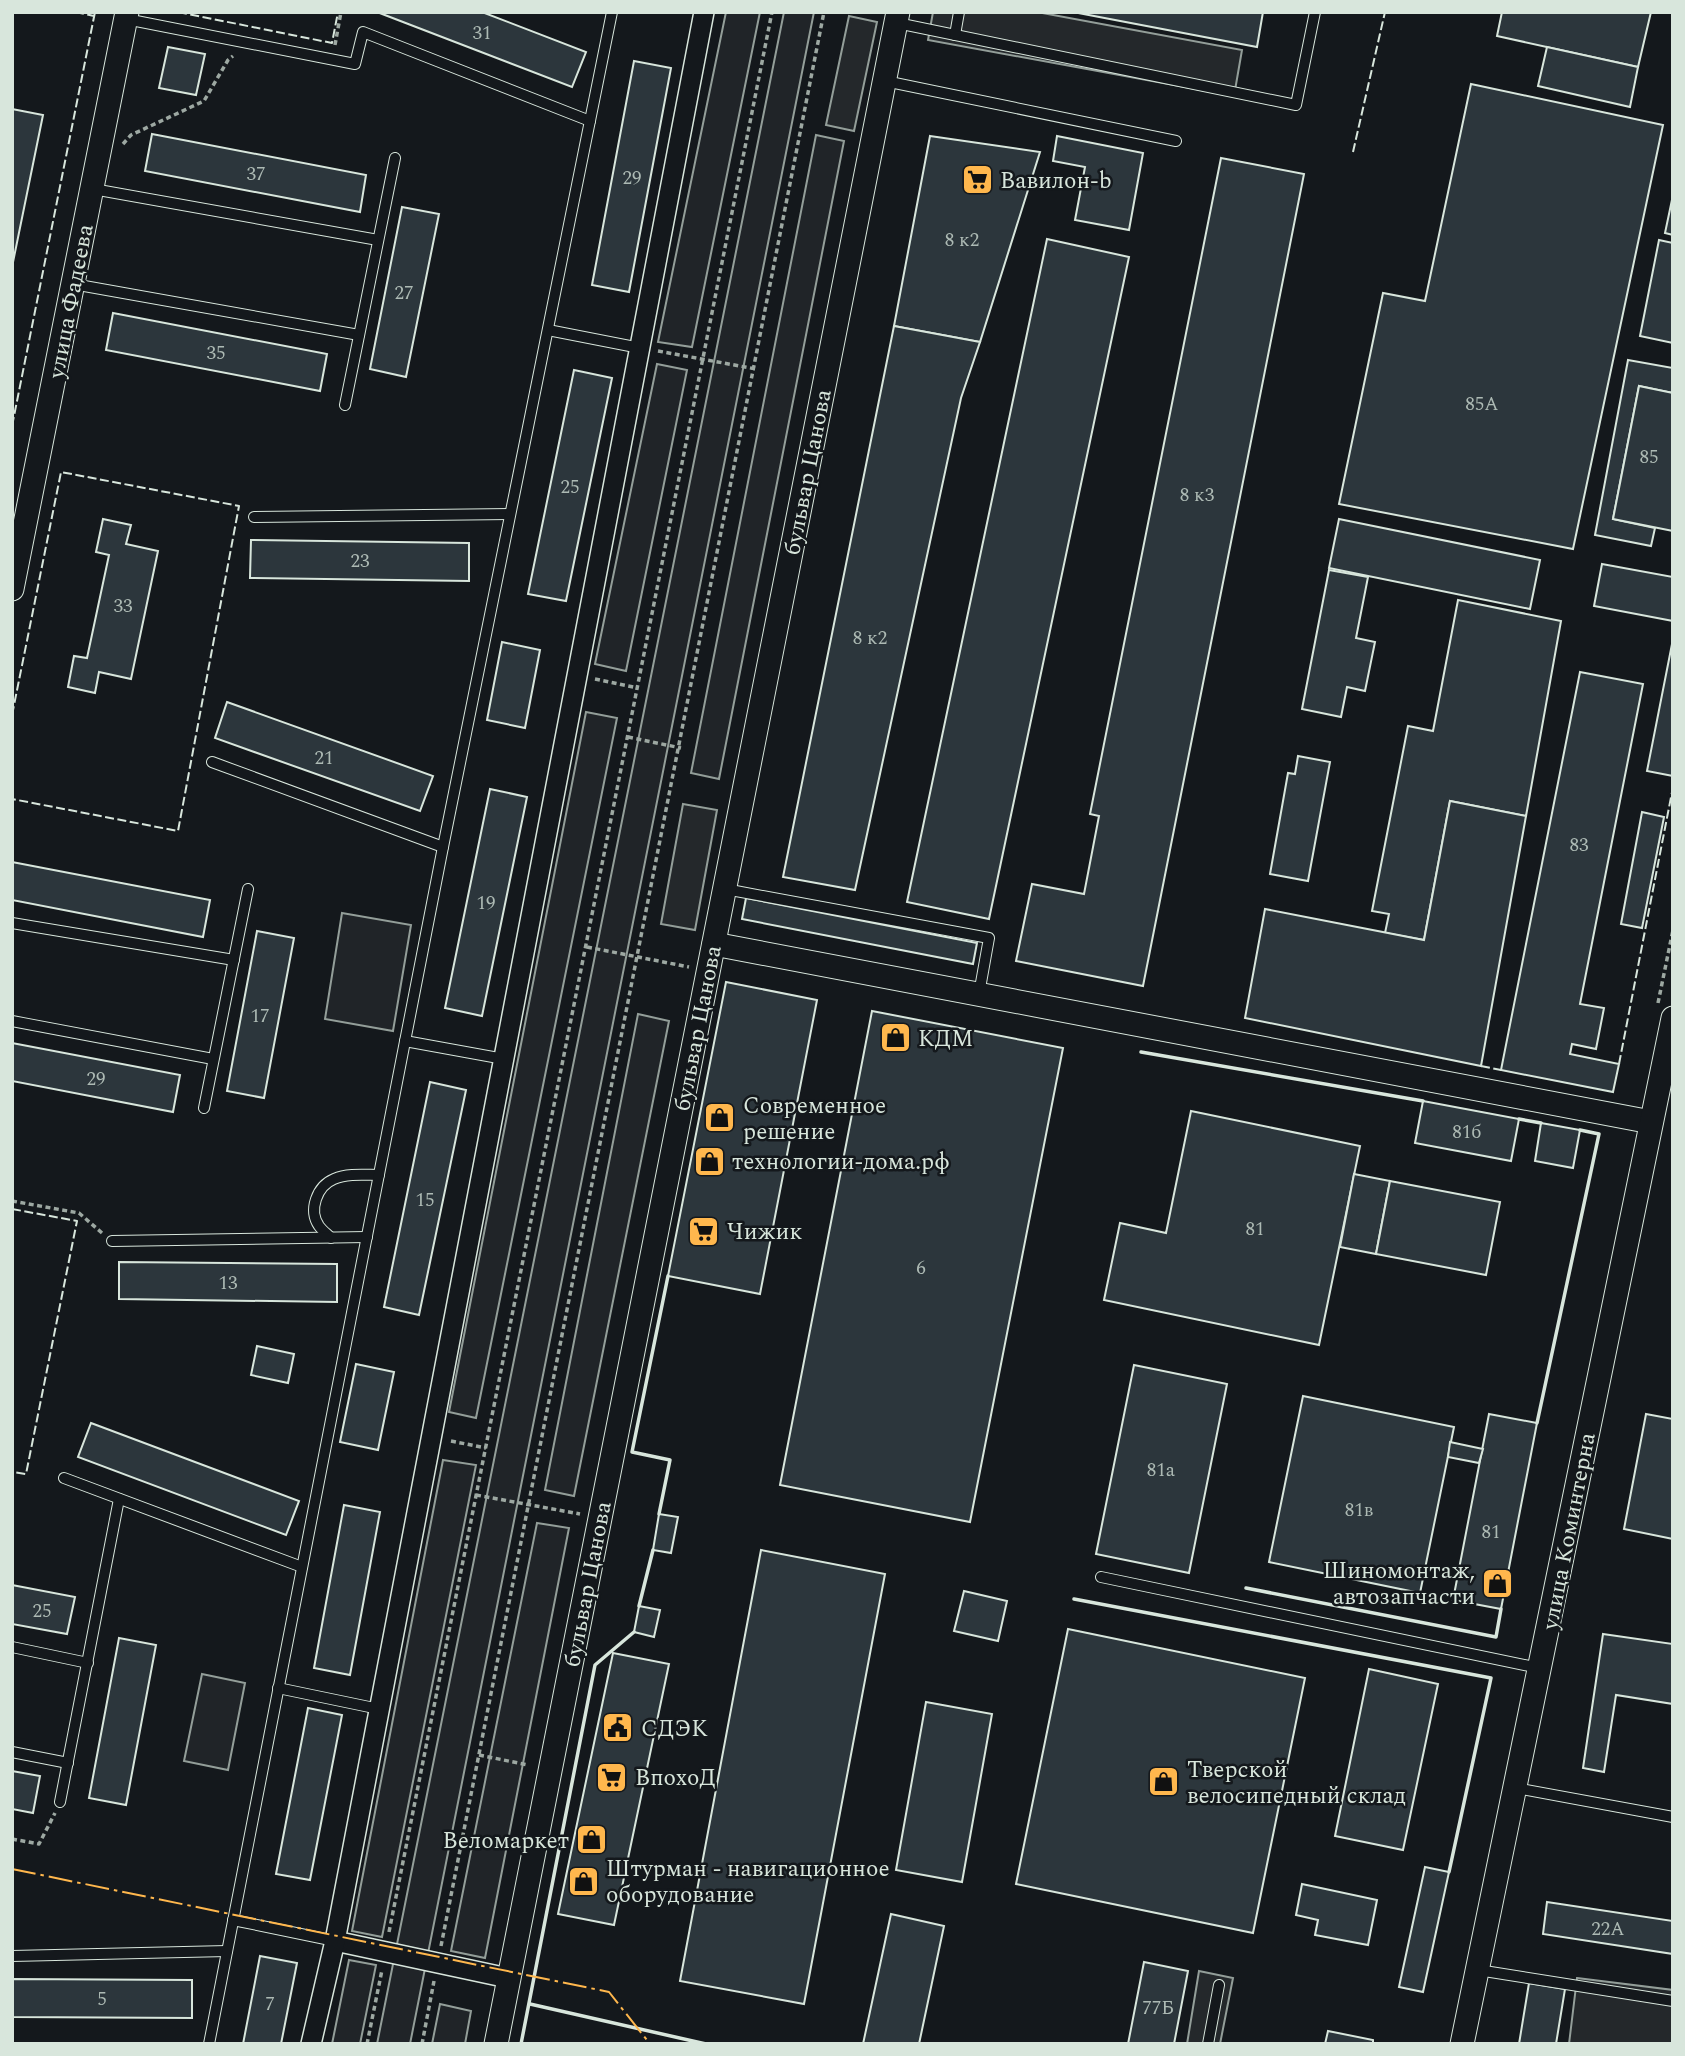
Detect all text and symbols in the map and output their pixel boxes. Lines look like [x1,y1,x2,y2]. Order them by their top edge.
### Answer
house number: 31 [472,19,492,48]
house number: 37 [246,160,266,189]
supermarket icon: Вавилон-b [960,163,994,197]
house number: 29 [622,164,642,193]
place label: Вавилон-b [1000,164,1112,199]
street label: улица Фадеева [39,221,104,382]
house number: 8 к2 [945,226,979,255]
house number: 27 [394,279,414,308]
house number: 35 [206,339,226,368]
street label: бульвар Цанова [775,386,842,558]
house number: 85А [1465,390,1499,419]
house number: 85 [1639,443,1659,472]
house number: 25 [560,473,580,502]
house number: 8 к3 [1180,481,1215,510]
house number: 23 [350,547,370,576]
house number: 33 [113,592,133,621]
house number: 8 к2 [853,624,887,653]
house number: 21 [314,744,334,773]
house number: 83 [1569,831,1589,860]
house number: 19 [476,889,496,918]
street label: бульвар Цанова [665,942,732,1114]
house number: 17 [250,1002,270,1031]
shop icon: КДМ [878,1021,912,1055]
place label: КДМ [918,1022,973,1057]
house number: 29 [86,1065,106,1094]
place label: Современное решение [743,1089,886,1150]
shop icon: Современное решение [703,1101,737,1135]
house number: 81б [1452,1118,1482,1147]
shop icon: технологии-дома.рф [692,1144,726,1178]
place label: технологии-дома.рф [732,1145,950,1180]
house number: 15 [415,1186,435,1215]
supermarket icon: Чижик [687,1214,721,1248]
place label: Чижик [727,1215,802,1250]
house number: 81 [1245,1215,1265,1244]
house number: 6 [916,1254,926,1283]
house number: 13 [218,1269,238,1298]
street label: улица Коминтерна [1533,1430,1606,1634]
house number: 81а [1147,1456,1176,1485]
house number: 81в [1345,1496,1373,1525]
street label: бульвар Цанова [555,1498,622,1670]
house number: 81 [1481,1518,1501,1547]
place label: Шиномонтаж, автозапчасти [1323,1554,1475,1615]
shop icon: Шиномонтаж, автозапчасти [1481,1566,1515,1600]
house number: 25 [32,1597,52,1626]
public building icon: СДЭК [601,1711,635,1745]
place label: СДЭК [641,1712,708,1747]
place label: Тверской велосипедный склад [1187,1753,1406,1814]
supermarket icon: ВпохоД [595,1760,629,1794]
place label: ВпохоД [635,1761,716,1796]
shop icon: Тверской велосипедный склад [1147,1765,1181,1799]
shop icon: Веломаркет [575,1823,609,1857]
place label: Веломаркет [442,1824,569,1859]
place label: Штурман - навигационное оборудование [606,1852,890,1913]
shop icon: Штурман - навигационное оборудование [566,1864,600,1898]
house number: 22А [1591,1915,1625,1944]
house number: 5 [97,1985,107,2014]
house number: 7 [265,1990,275,2019]
house number: 77Б [1142,1994,1174,2023]

